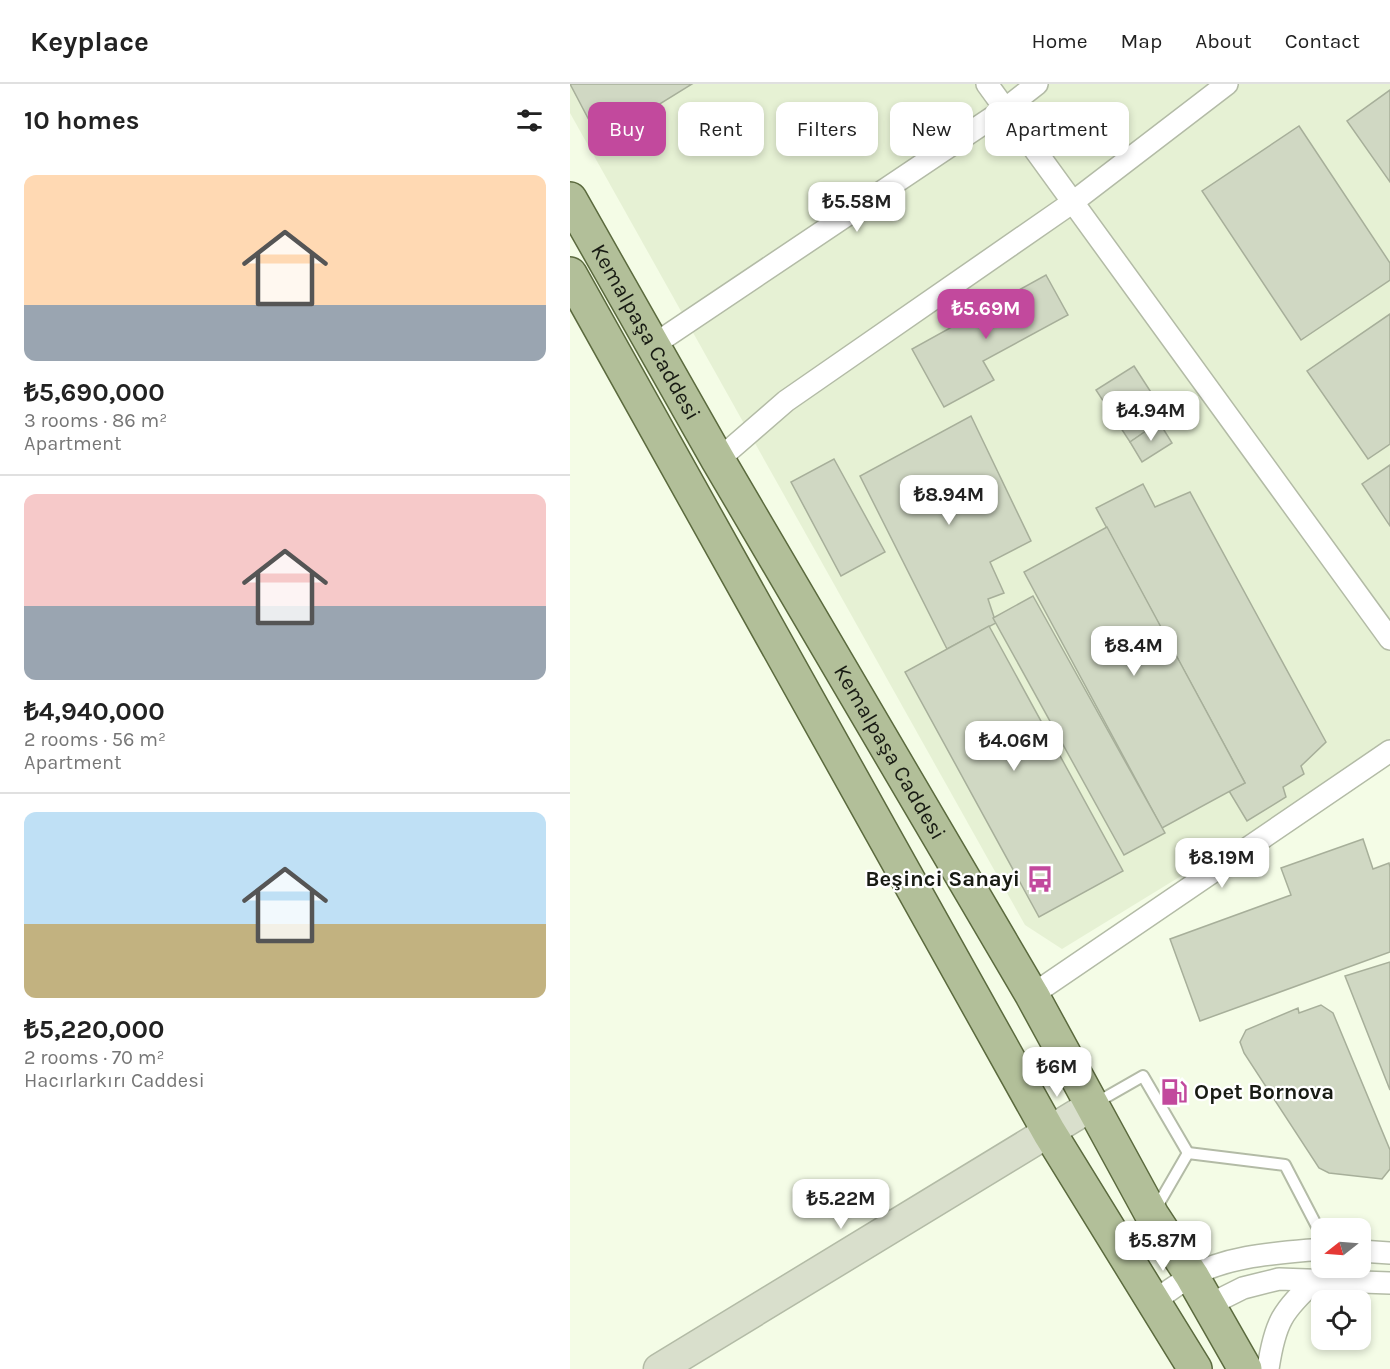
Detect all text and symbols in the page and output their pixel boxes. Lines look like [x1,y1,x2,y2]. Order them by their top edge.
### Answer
text: Keyplace [30,25,149,58]
text: Home [1032,29,1088,53]
text: Map [1121,29,1162,53]
text: About [1195,29,1252,53]
text: Contact [1285,29,1360,53]
chip: Buy [588,102,666,156]
chip: Rent [678,102,764,156]
chip: Filters [776,102,878,156]
chip: New [890,102,973,156]
chip: Apartment [985,102,1129,156]
icon: filters [513,104,546,137]
text: 10 homes [24,105,139,136]
pin: ₺5.58M [808,182,906,233]
text: ₺5.58M [822,190,892,213]
icon: home [231,214,339,322]
street label: Kemalpaşa Caddesi [585,239,706,425]
pin: ₺5.69M [937,289,1035,340]
text: ₺5.69M [951,297,1021,320]
text: ₺5,690,000 [24,377,165,408]
pin: ₺4.94M [1102,391,1200,442]
text: ₺4.94M [1116,399,1186,422]
text: 3 rooms · 86 m² [24,409,167,432]
text: Apartment [24,432,122,455]
pin: ₺8.94M [900,475,998,526]
text: ₺8.94M [914,483,984,506]
icon: home [231,533,339,641]
pin: ₺8.4M [1092,626,1176,677]
text: ₺8.4M [1105,634,1163,657]
street label: Kemalpaşa Caddesi [828,660,951,845]
text: ₺4,940,000 [24,696,165,727]
pin: ₺4.06M [965,721,1063,772]
text: 2 rooms · 56 m² [24,728,166,751]
text: ₺4.06M [979,729,1049,752]
text: Apartment [24,751,122,774]
pin: ₺8.19M [1173,838,1271,889]
text: ₺8.19M [1189,846,1255,869]
icon: home [231,851,339,959]
bus stop icon: Beşinci Sanayi [1025,864,1055,894]
place label: Beşinci Sanayi [865,866,1020,892]
text: ₺5,220,000 [24,1014,164,1045]
text: 2 rooms · 70 m² [24,1046,164,1069]
pin: ₺6M [1028,1047,1086,1098]
text: ₺6M [1036,1055,1078,1078]
text: Hacırlarkırı Caddesi [24,1069,205,1092]
fuel station icon: Opet Bornova [1159,1077,1189,1107]
place label: Opet Bornova [1194,1079,1334,1105]
pin: ₺5.22M [792,1179,890,1230]
text: ₺5.22M [806,1187,876,1210]
north arrow [1311,1218,1371,1278]
map controls [1311,1218,1371,1350]
pin: ₺5.87M [1114,1221,1212,1272]
text: ₺5.87M [1129,1229,1197,1252]
button: locate [1311,1290,1371,1350]

